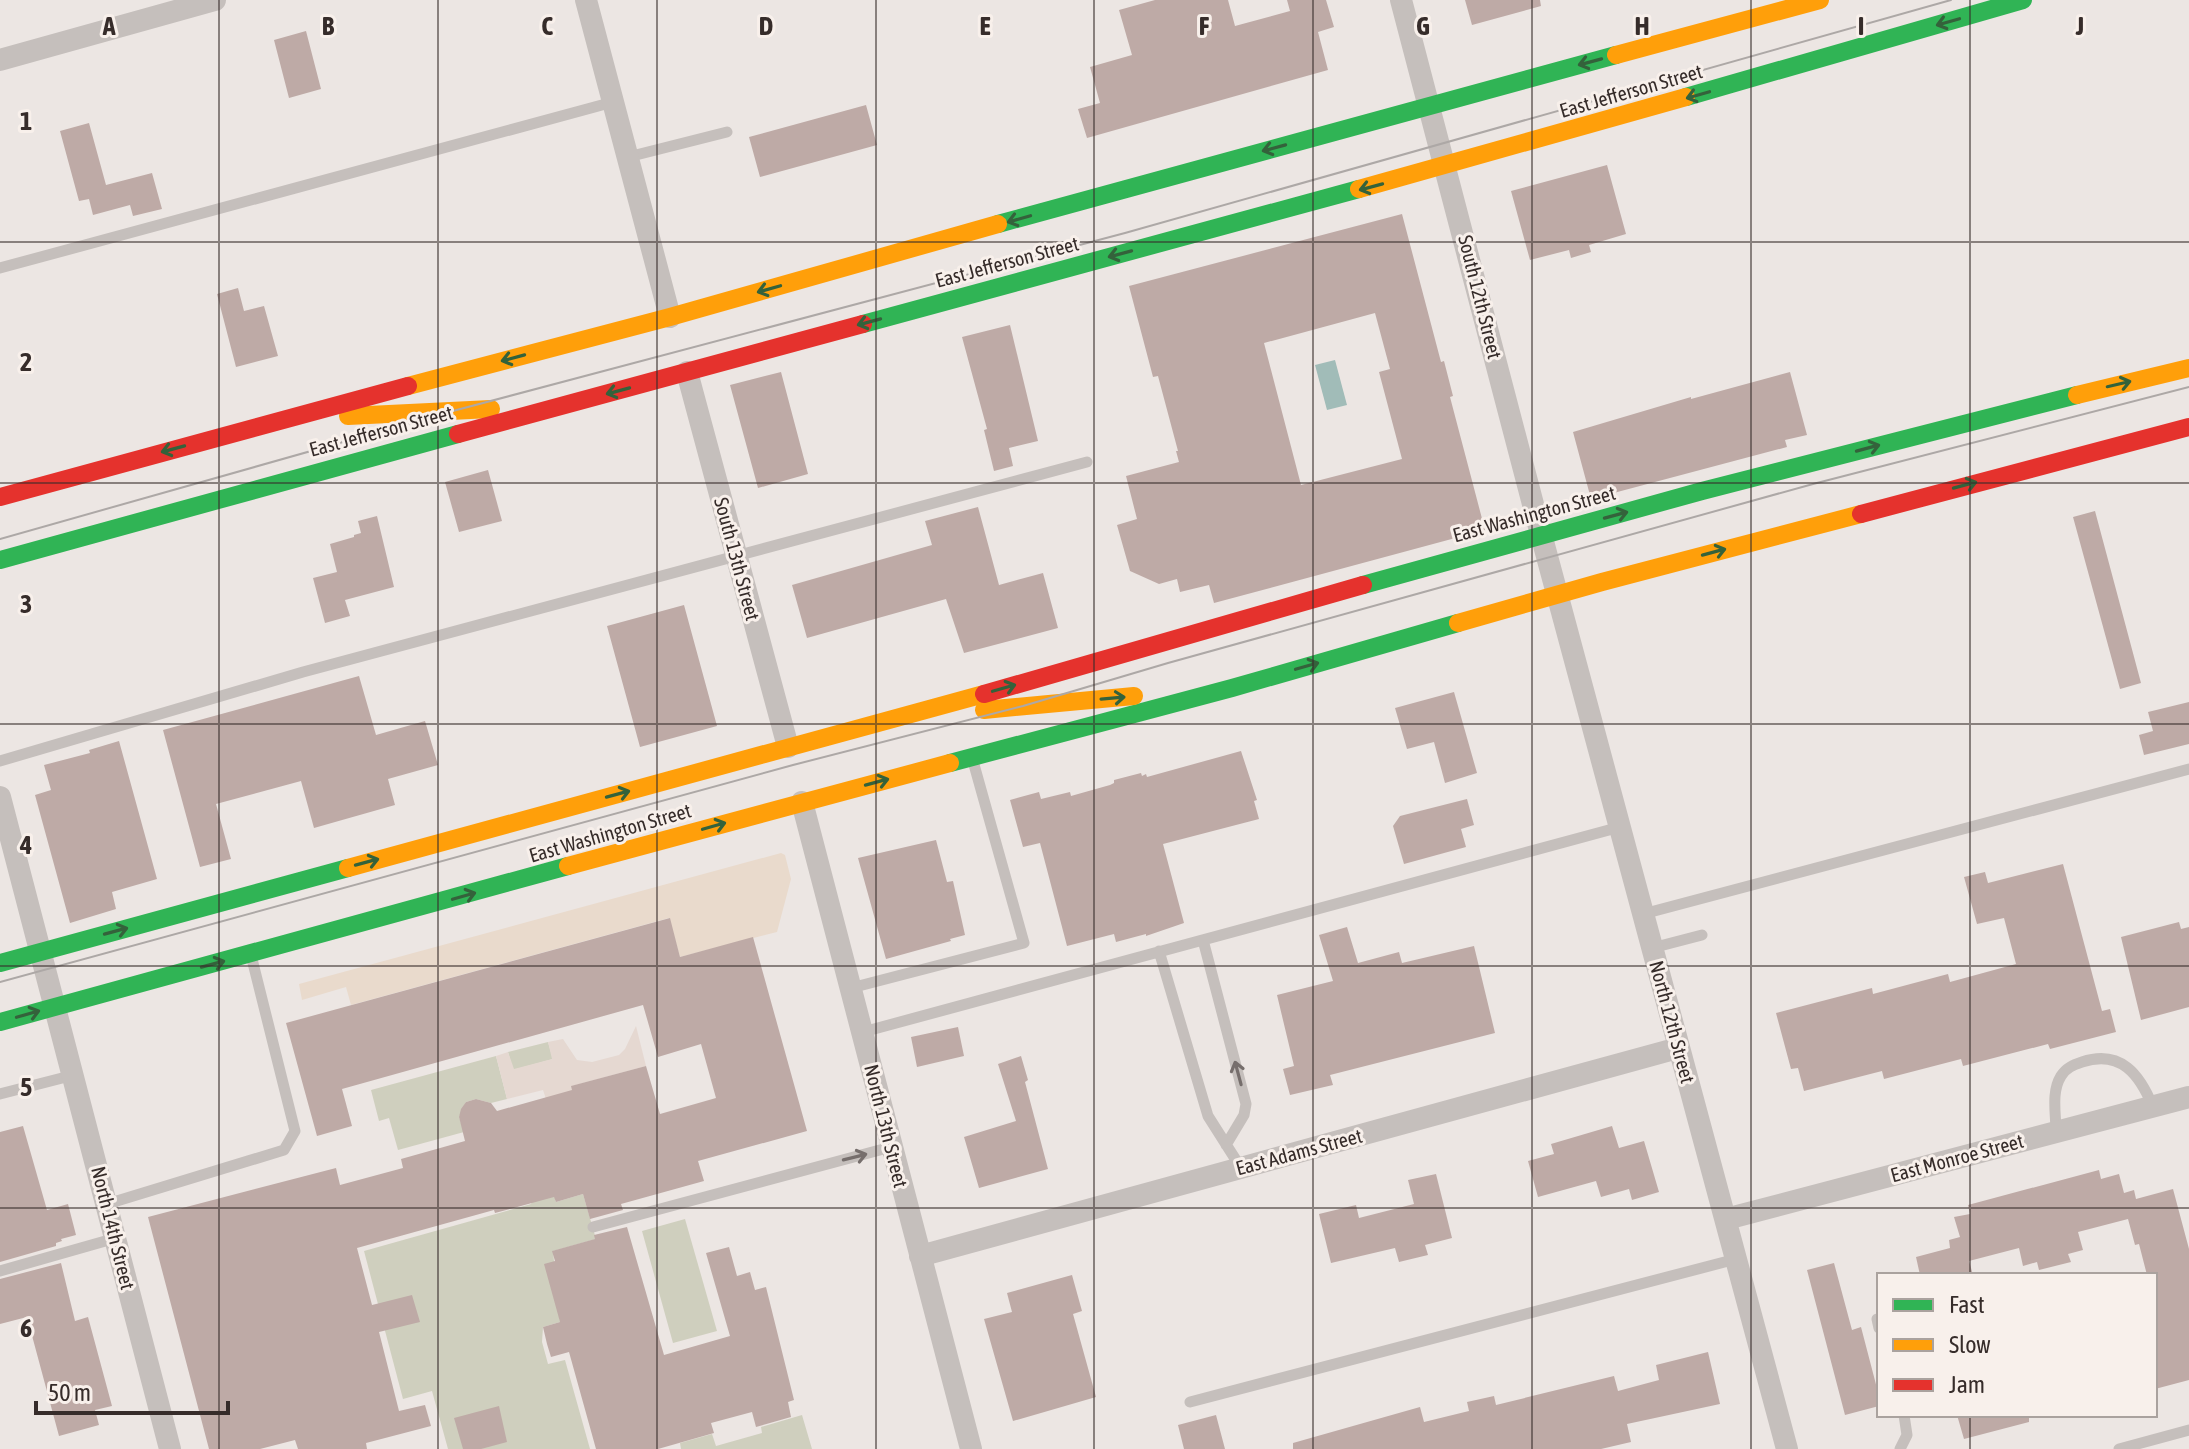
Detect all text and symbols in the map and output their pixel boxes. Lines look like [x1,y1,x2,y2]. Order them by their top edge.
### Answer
text: A [102,11,116,41]
text: B [322,11,335,41]
text: C [541,11,553,41]
text: D [759,11,773,41]
text: E [979,11,991,41]
text: F [1199,11,1210,41]
text: G [1416,11,1430,41]
text: H [1634,11,1650,41]
text: I [1858,11,1864,41]
text: J [2075,11,2084,41]
one-way arrow [1936,16,1961,30]
one-way arrow [1578,55,1604,70]
street label: East Jefferson Street [1557,59,1705,122]
one-way arrow [1686,88,1712,103]
text: 1 [20,106,32,136]
one-way arrow [1261,141,1287,156]
one-way arrow [1359,180,1385,195]
one-way arrow [1007,212,1033,227]
street label: East Jefferson Street [933,231,1081,292]
street label: South 12th Street [1454,233,1507,361]
one-way arrow [1108,248,1134,263]
one-way arrow [756,282,782,297]
one-way arrow [857,316,883,331]
text: 2 [20,347,32,377]
one-way arrow [501,351,527,366]
one-way arrow [2106,376,2132,391]
one-way arrow [606,384,632,399]
street label: East Jefferson Street [307,400,455,461]
one-way arrow [1854,439,1880,454]
one-way arrow [161,442,187,457]
one-way arrow [1952,477,1978,492]
street label: East Washington Street [1450,481,1618,546]
street label: South 13th Street [710,495,765,623]
one-way arrow [1603,506,1629,521]
one-way arrow [1701,544,1726,559]
text: 3 [20,589,32,619]
one-way arrow [1293,658,1319,673]
one-way arrow [990,680,1016,695]
one-way arrow [1099,691,1126,706]
one-way arrow [864,774,890,789]
one-way arrow [604,785,630,800]
street label: East Washington Street [526,798,694,867]
one-way arrow [701,818,726,833]
text: 4 [19,830,32,860]
one-way arrow [353,853,379,868]
one-way arrow [450,888,476,903]
one-way arrow [103,922,129,937]
one-way arrow [199,956,225,971]
street label: North 12th Street [1645,958,1700,1086]
one-way arrow [15,1006,41,1021]
one-way arrow [1229,1061,1244,1087]
street label: North 13th Street [860,1062,913,1190]
text: 5 [20,1072,32,1102]
street label: East Adams Street [1233,1124,1365,1179]
street label: East Monroe Street [1888,1129,2026,1186]
one-way arrow [842,1148,868,1163]
street label: North 14th Street [87,1164,140,1292]
legend [1877,1273,2157,1417]
text: Fast [1949,1291,1985,1318]
text: 6 [20,1313,32,1343]
text: Slow [1949,1331,1991,1358]
scale bar [36,1365,228,1415]
text: Jam [1949,1371,1985,1398]
text: 50 m [48,1379,91,1406]

